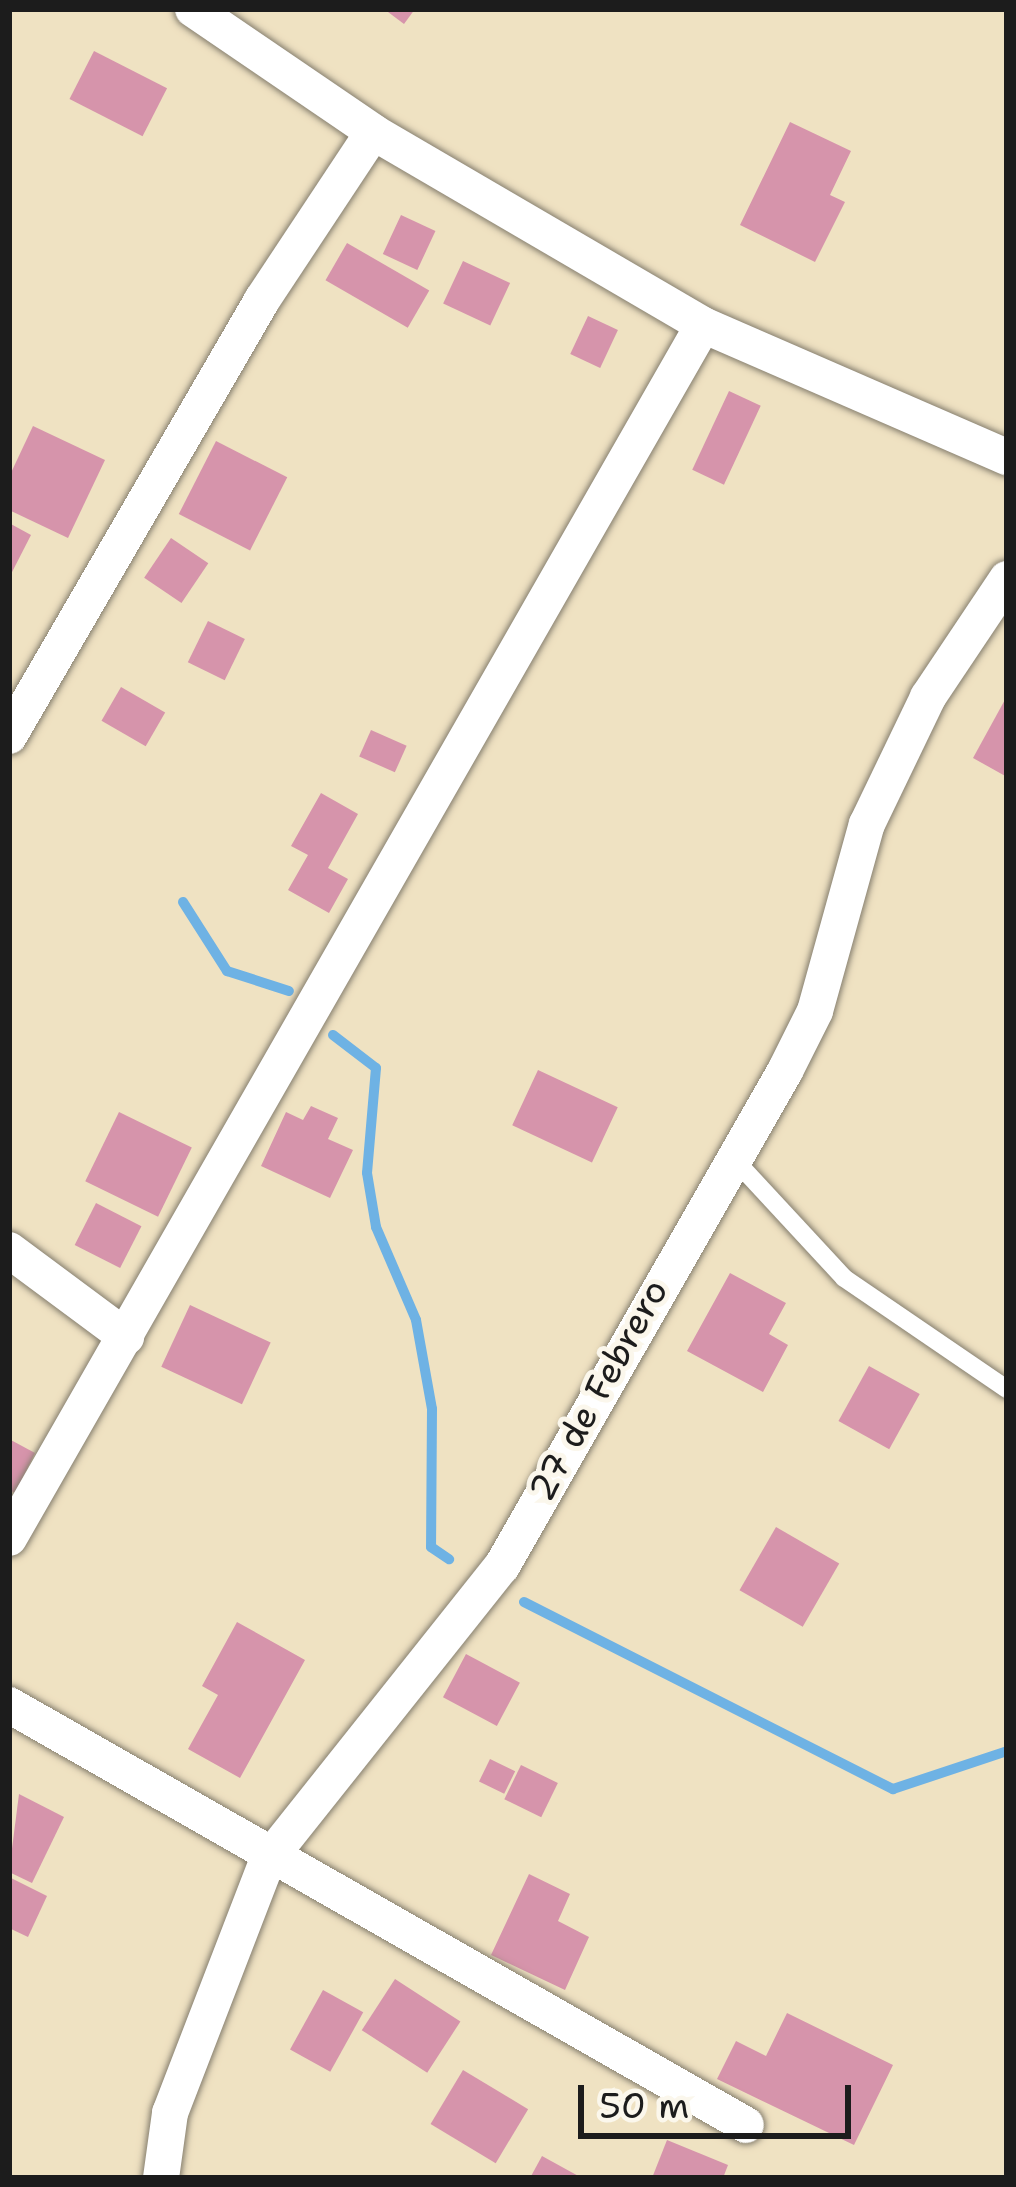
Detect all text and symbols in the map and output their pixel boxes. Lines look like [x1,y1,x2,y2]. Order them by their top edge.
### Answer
street label: 27 de Febrero [519,1272,677,1508]
scale bar [584,2061,857,2135]
text: 50 m [599,2081,689,2130]

